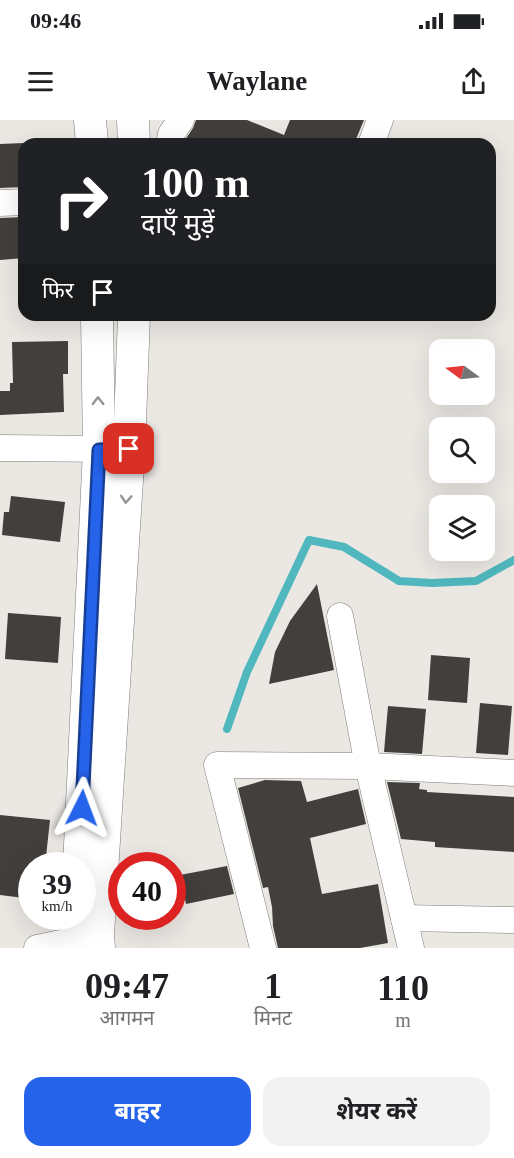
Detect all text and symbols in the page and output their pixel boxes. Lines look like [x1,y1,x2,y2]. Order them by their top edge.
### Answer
text: 09:46 [30,8,81,33]
icon: menu [24,65,57,98]
icon: share [457,65,490,98]
text: Waylane [207,66,307,96]
text: 100 m [141,160,250,206]
icon: right [42,162,120,240]
text: दाएँ मुड़ें [141,209,215,239]
icon: arrive [86,276,119,309]
text: फिर [42,278,74,303]
north arrow [429,339,495,405]
map controls [429,339,495,561]
one-way arrow [92,396,104,405]
button: search [429,417,495,483]
pin [103,423,154,474]
icon: arrive [112,432,145,465]
one-way arrow [120,495,133,504]
button: layers [429,495,495,561]
position arrow [50,776,114,840]
speed limit sign: 40 [108,852,186,930]
text: 39 [42,867,72,900]
text: km/h [42,898,72,914]
text: 09:47 [85,966,169,1006]
text: 1 [264,966,282,1006]
text: 110 [377,968,429,1008]
text: आगमन [100,1007,154,1029]
text: मिनट [254,1007,292,1029]
text: m [395,1009,411,1031]
button: बाहर [24,1077,251,1146]
button: शेयर करें [263,1077,490,1146]

